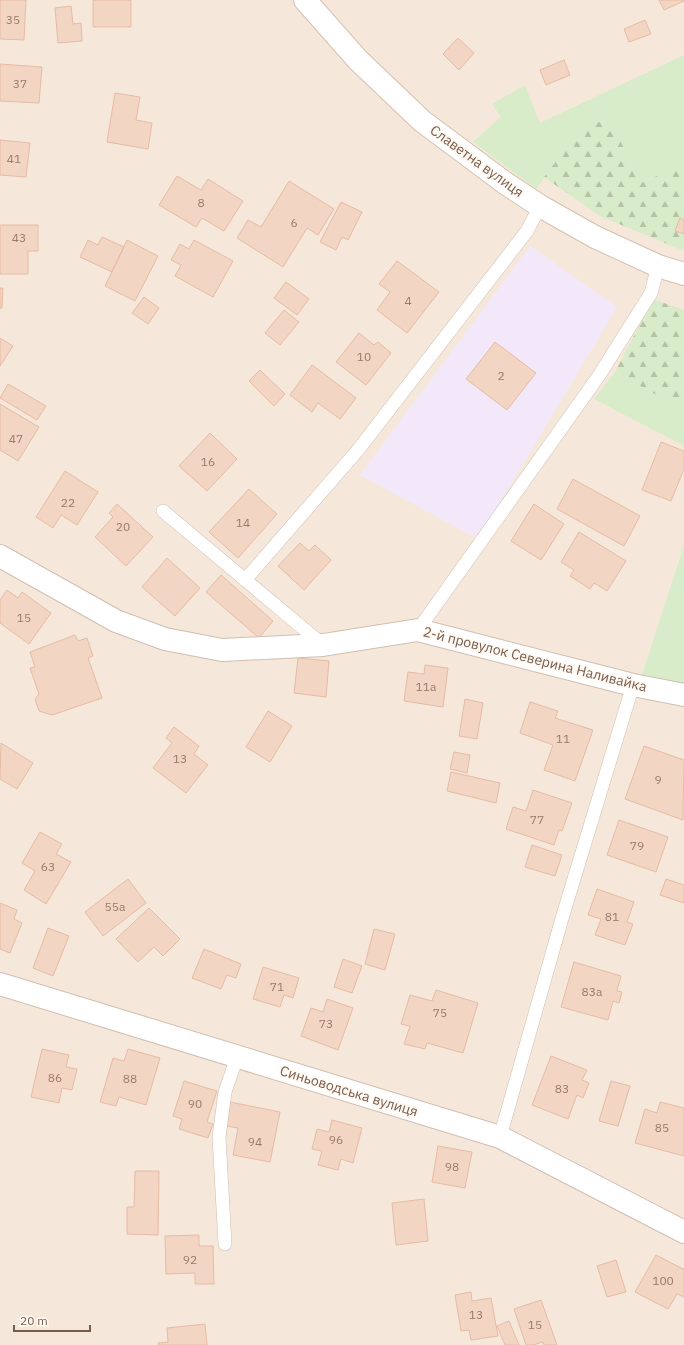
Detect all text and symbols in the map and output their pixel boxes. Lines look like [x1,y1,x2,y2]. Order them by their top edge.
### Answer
house number: 35 [6,12,20,27]
house number: 37 [13,76,27,91]
street label: Славетна вулиця [427,121,527,201]
house number: 41 [7,151,21,166]
house number: 8 [197,195,205,210]
house number: 6 [290,215,298,230]
house number: 43 [12,230,26,245]
house number: 4 [404,293,412,308]
house number: 10 [357,349,371,364]
house number: 2 [497,368,505,383]
house number: 47 [9,431,23,446]
house number: 16 [201,454,215,469]
house number: 22 [61,495,75,510]
house number: 14 [236,515,250,530]
house number: 20 [116,519,130,534]
house number: 15 [17,610,31,625]
street label: 2-й провулок Северина Наливайка [421,622,649,696]
house number: 11а [416,679,437,694]
house number: 11 [556,731,570,746]
house number: 13 [173,751,187,766]
house number: 9 [654,772,662,787]
house number: 77 [530,812,544,827]
house number: 79 [630,838,644,853]
house number: 63 [41,859,55,874]
house number: 55а [105,899,126,914]
house number: 81 [605,909,619,924]
house number: 71 [270,979,284,994]
house number: 83а [582,984,603,999]
house number: 75 [433,1005,447,1020]
house number: 73 [319,1016,333,1031]
street label: Синьоводська вулиця [278,1061,420,1121]
house number: 86 [48,1070,62,1085]
house number: 88 [123,1071,137,1086]
house number: 83 [555,1081,569,1096]
house number: 90 [188,1096,202,1111]
house number: 85 [655,1120,669,1135]
house number: 96 [329,1132,343,1147]
house number: 94 [248,1134,262,1149]
house number: 98 [445,1159,459,1174]
house number: 92 [183,1252,197,1267]
house number: 100 [652,1273,674,1288]
scale bar [14,1307,90,1333]
house number: 13 [469,1307,483,1322]
text: 20 m [20,1313,48,1328]
house number: 15 [528,1317,542,1332]

